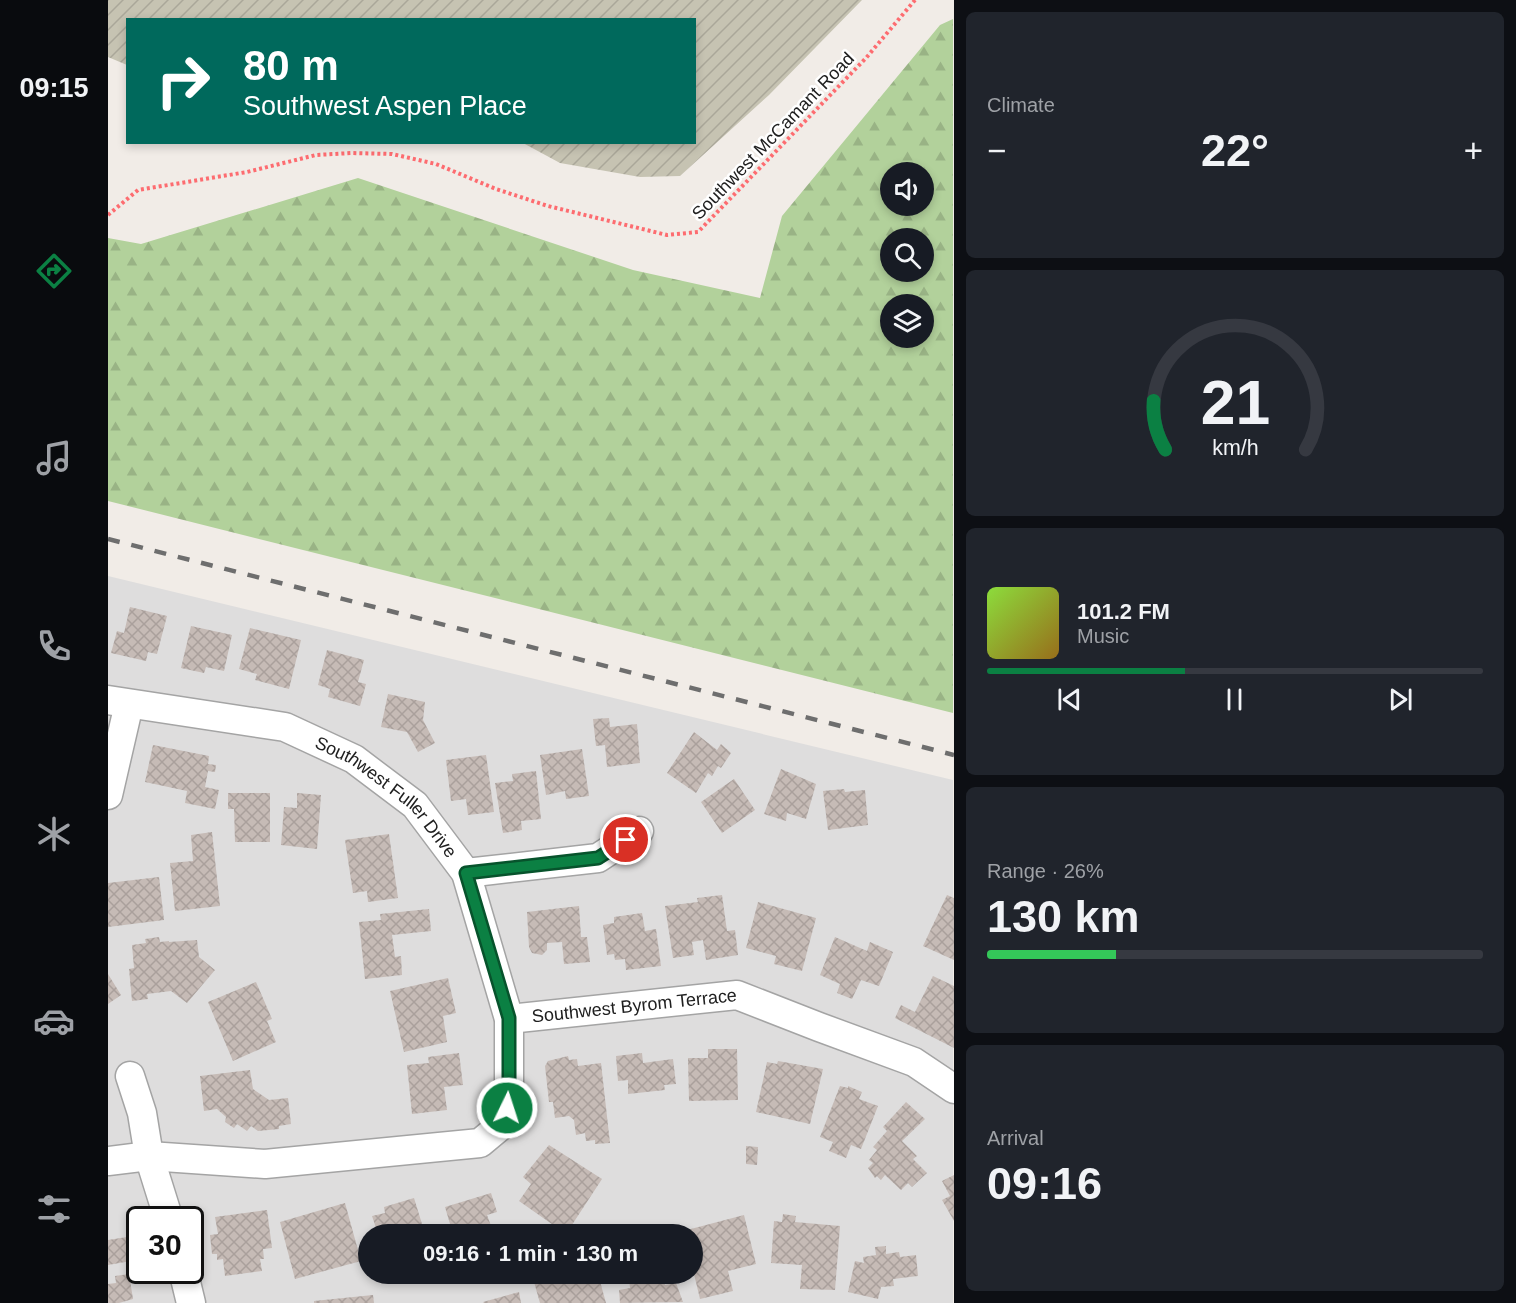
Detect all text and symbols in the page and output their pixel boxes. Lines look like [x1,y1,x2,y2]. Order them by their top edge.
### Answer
icon: right [144,42,222,120]
text: 80 m [243,42,339,89]
street label: Southwest McCamant Road [688,48,858,224]
text: 09:15 [19,73,89,103]
text: Southwest Aspen Place [243,91,527,121]
text: Climate [987,94,1055,116]
text: 22° [1201,125,1269,176]
text: − [987,132,1006,169]
text: + [1464,132,1483,169]
map controls [880,162,934,348]
button: sound [880,162,934,216]
button: search [880,228,934,282]
icon: directions [33,250,75,292]
button: layers [880,294,934,348]
text: 21 [1200,368,1270,437]
icon: music [33,437,75,479]
text: km/h [1212,437,1258,461]
text: 101.2 FM [1077,599,1170,624]
icon: phone [33,625,75,667]
text: Music [1077,625,1129,647]
icon: previous [1053,683,1086,716]
icon: pause [1218,683,1251,716]
icon: next [1384,683,1417,716]
street label: Southwest Fuller Drive [312,732,461,861]
icon: climate [33,813,75,855]
pin [600,814,651,865]
icon: arrive [609,823,642,856]
text: Range · 26% [987,860,1104,882]
text: 130 km [987,891,1140,942]
street label: Southwest Byrom Terrace [531,985,738,1027]
icon: car [33,1000,75,1042]
position arrow [475,1076,539,1140]
text: Arrival [987,1127,1044,1149]
text: 09:16 [987,1158,1102,1209]
icon: filters [33,1188,75,1230]
speed limit sign: 30 [126,1206,204,1284]
text: 09:16 · 1 min · 130 m [423,1241,638,1266]

